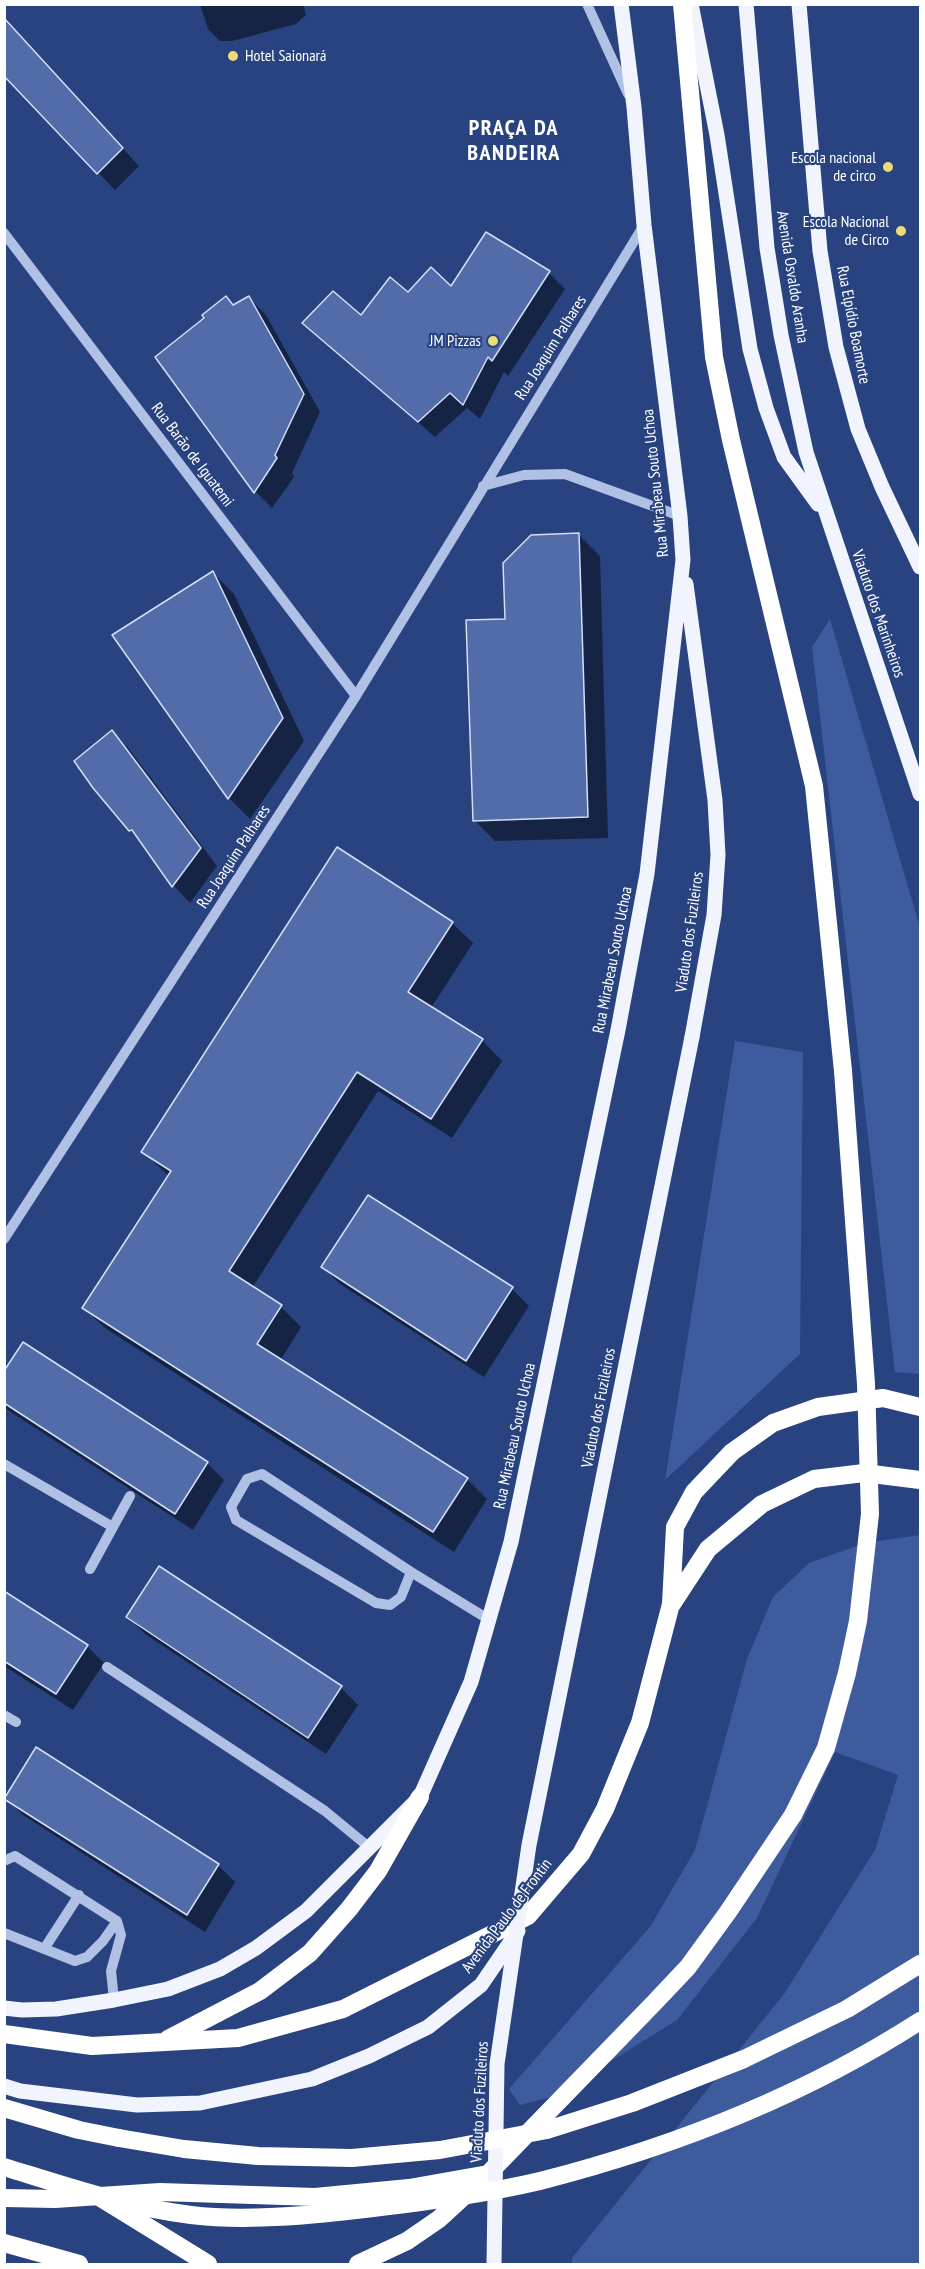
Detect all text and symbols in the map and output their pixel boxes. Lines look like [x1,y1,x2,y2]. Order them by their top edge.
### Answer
place label: Hotel Saionará [245,46,326,66]
marker: Hotel Saionará [226,49,240,63]
district label: PRAÇA DA BANDEIRA [467,116,561,168]
place label: Escola nacional de circo [791,148,876,186]
marker: Escola nacional de circo [881,160,895,174]
street label: Avenida Osvaldo Aranha [772,209,812,345]
place label: Escola Nacional de Circo [803,212,889,250]
marker: Escola Nacional de Circo [894,224,908,238]
street label: Rua Elpídio Boamorte [832,264,874,386]
street label: Rua Joaquim Palhares [511,292,591,404]
place label: JM Pizzas [430,331,481,351]
marker: JM Pizzas [486,334,500,348]
street label: Rua Barão de Iguatemi [147,399,237,511]
street label: Rua Mirabeau Souto Uchoa [639,408,673,558]
street label: Viaduto dos Marinheiros [847,548,909,680]
street label: Rua Joaquim Palhares [193,802,275,912]
street label: Viaduto dos Fuzileiros [672,870,708,994]
street label: Rua Mirabeau Souto Uchoa [589,885,637,1035]
street label: Viaduto dos Fuzileiros [578,1346,620,1470]
street label: Rua Mirabeau Souto Uchoa [490,1361,540,1511]
street label: Avenida Paulo de Frontin [458,1855,556,1977]
street label: Viaduto dos Fuzileiros [467,2041,493,2163]

